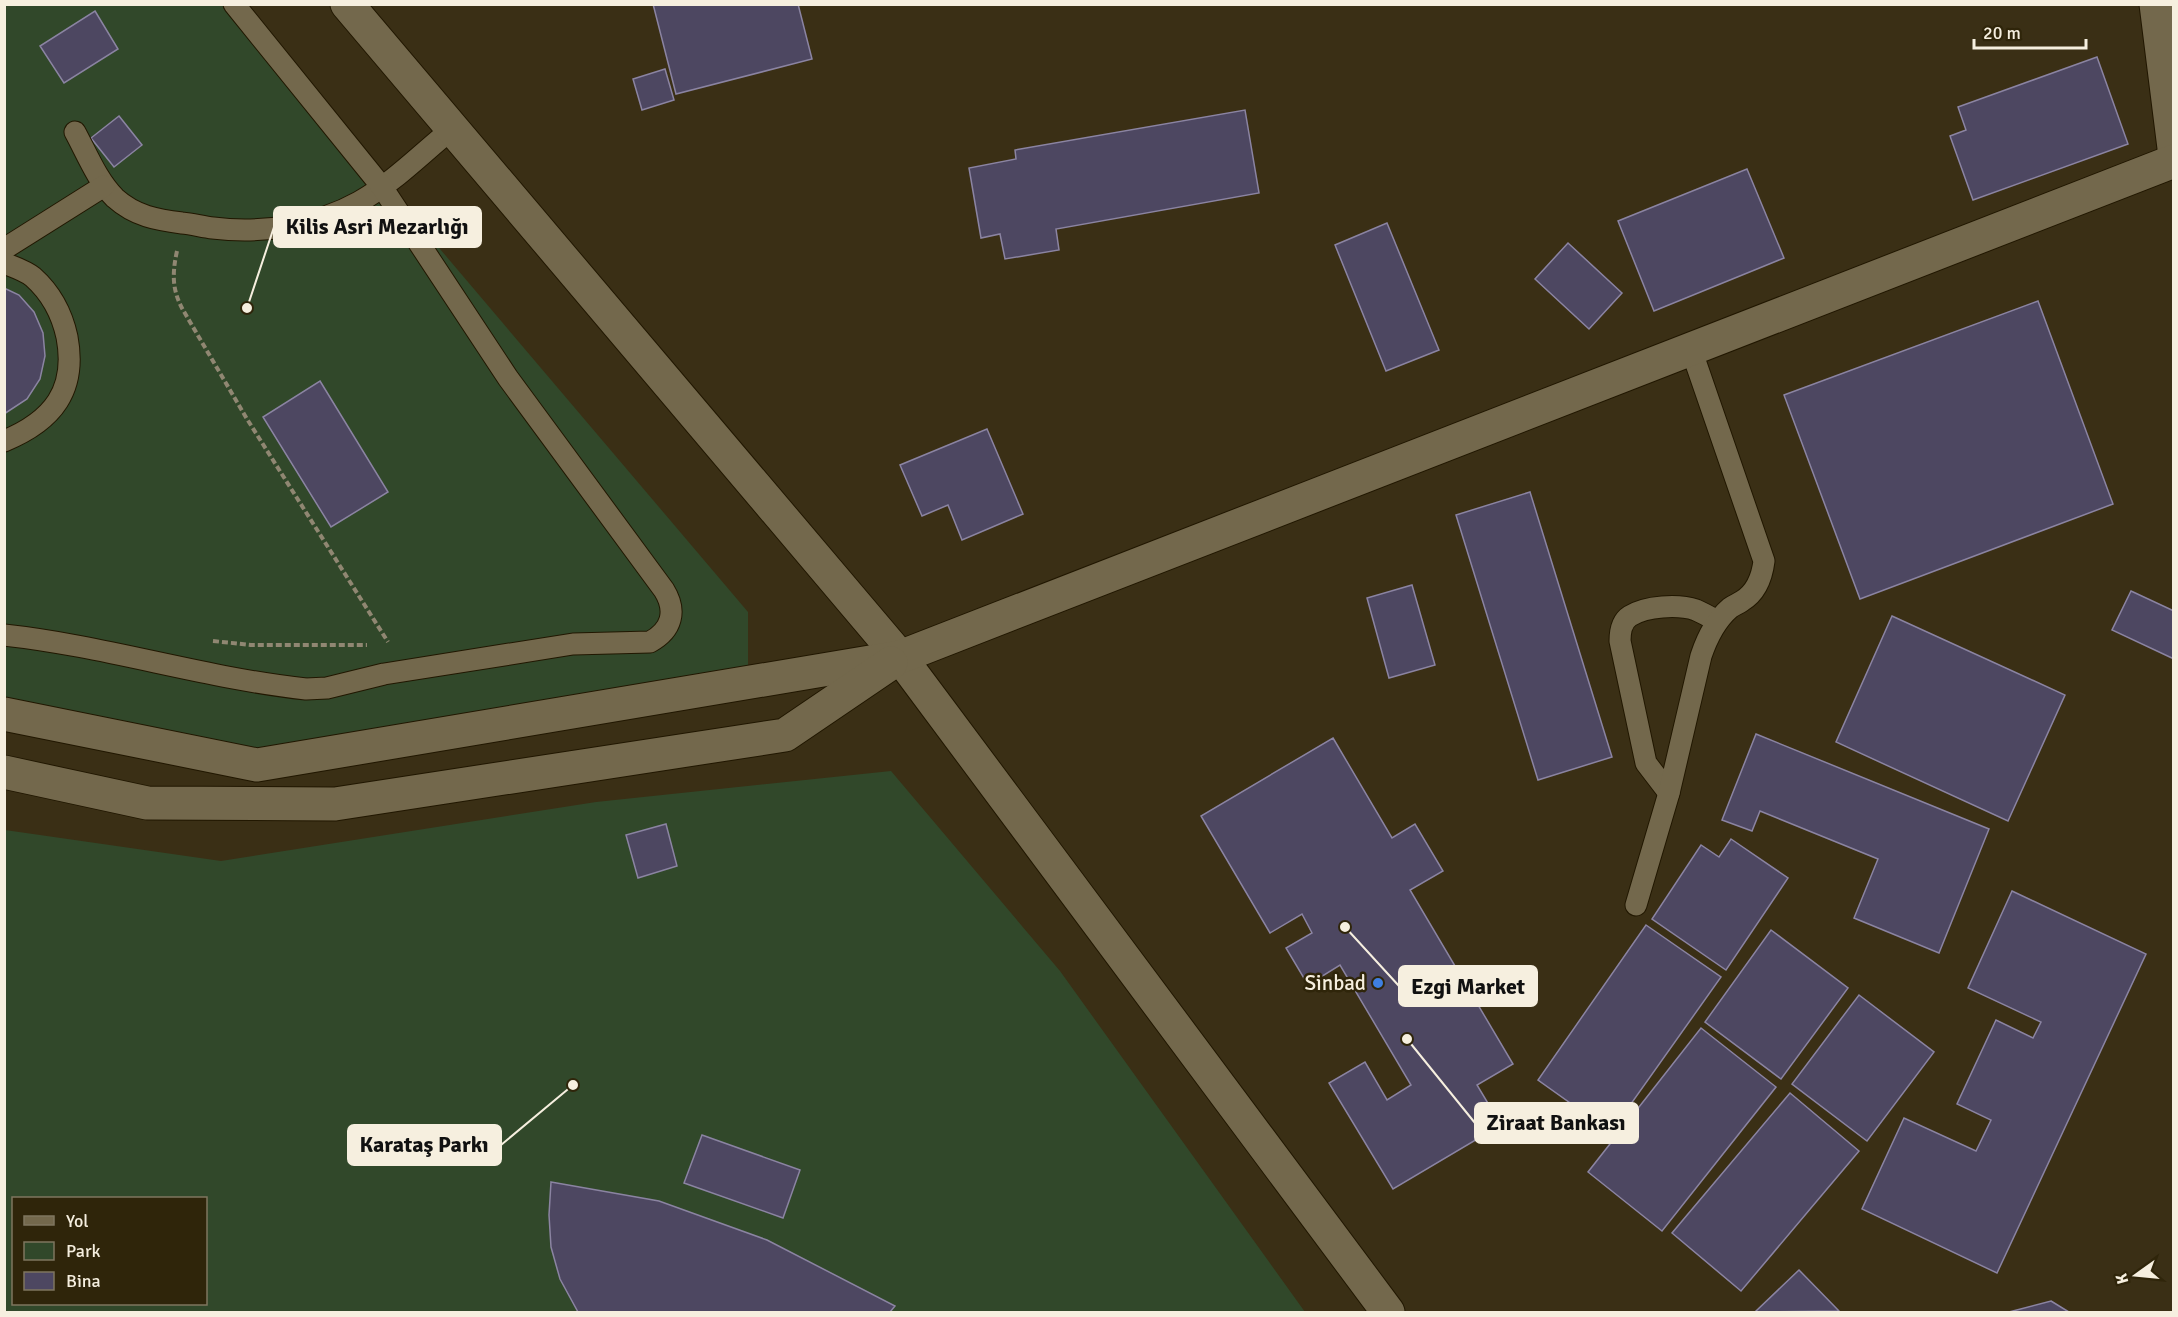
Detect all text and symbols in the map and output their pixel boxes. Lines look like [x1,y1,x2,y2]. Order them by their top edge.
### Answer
scale bar [1974,12,2086,50]
text: 20 m [1983,22,2021,44]
callout: Kilis Asri Mezarlığı [274,207,481,247]
text: Kilis Asri Mezarlığı [286,213,468,240]
callout: Ezgi Market [1399,966,1537,1006]
place label: Sinbad [1304,970,1366,996]
text: Ezgi Market [1411,973,1525,1000]
marker: Sinbad [1371,976,1385,990]
callout: Ziraat Bankası [1475,1103,1638,1143]
text: Ziraat Bankası [1486,1109,1626,1136]
callout: Karataş Parkı [348,1125,501,1165]
text: Karataş Parkı [359,1131,489,1158]
legend [12,1197,207,1305]
text: Yol [66,1210,89,1232]
text: Park [66,1240,101,1262]
north arrow [2106,1245,2166,1305]
text: Bina [66,1270,101,1292]
text: K [2112,1271,2133,1286]

